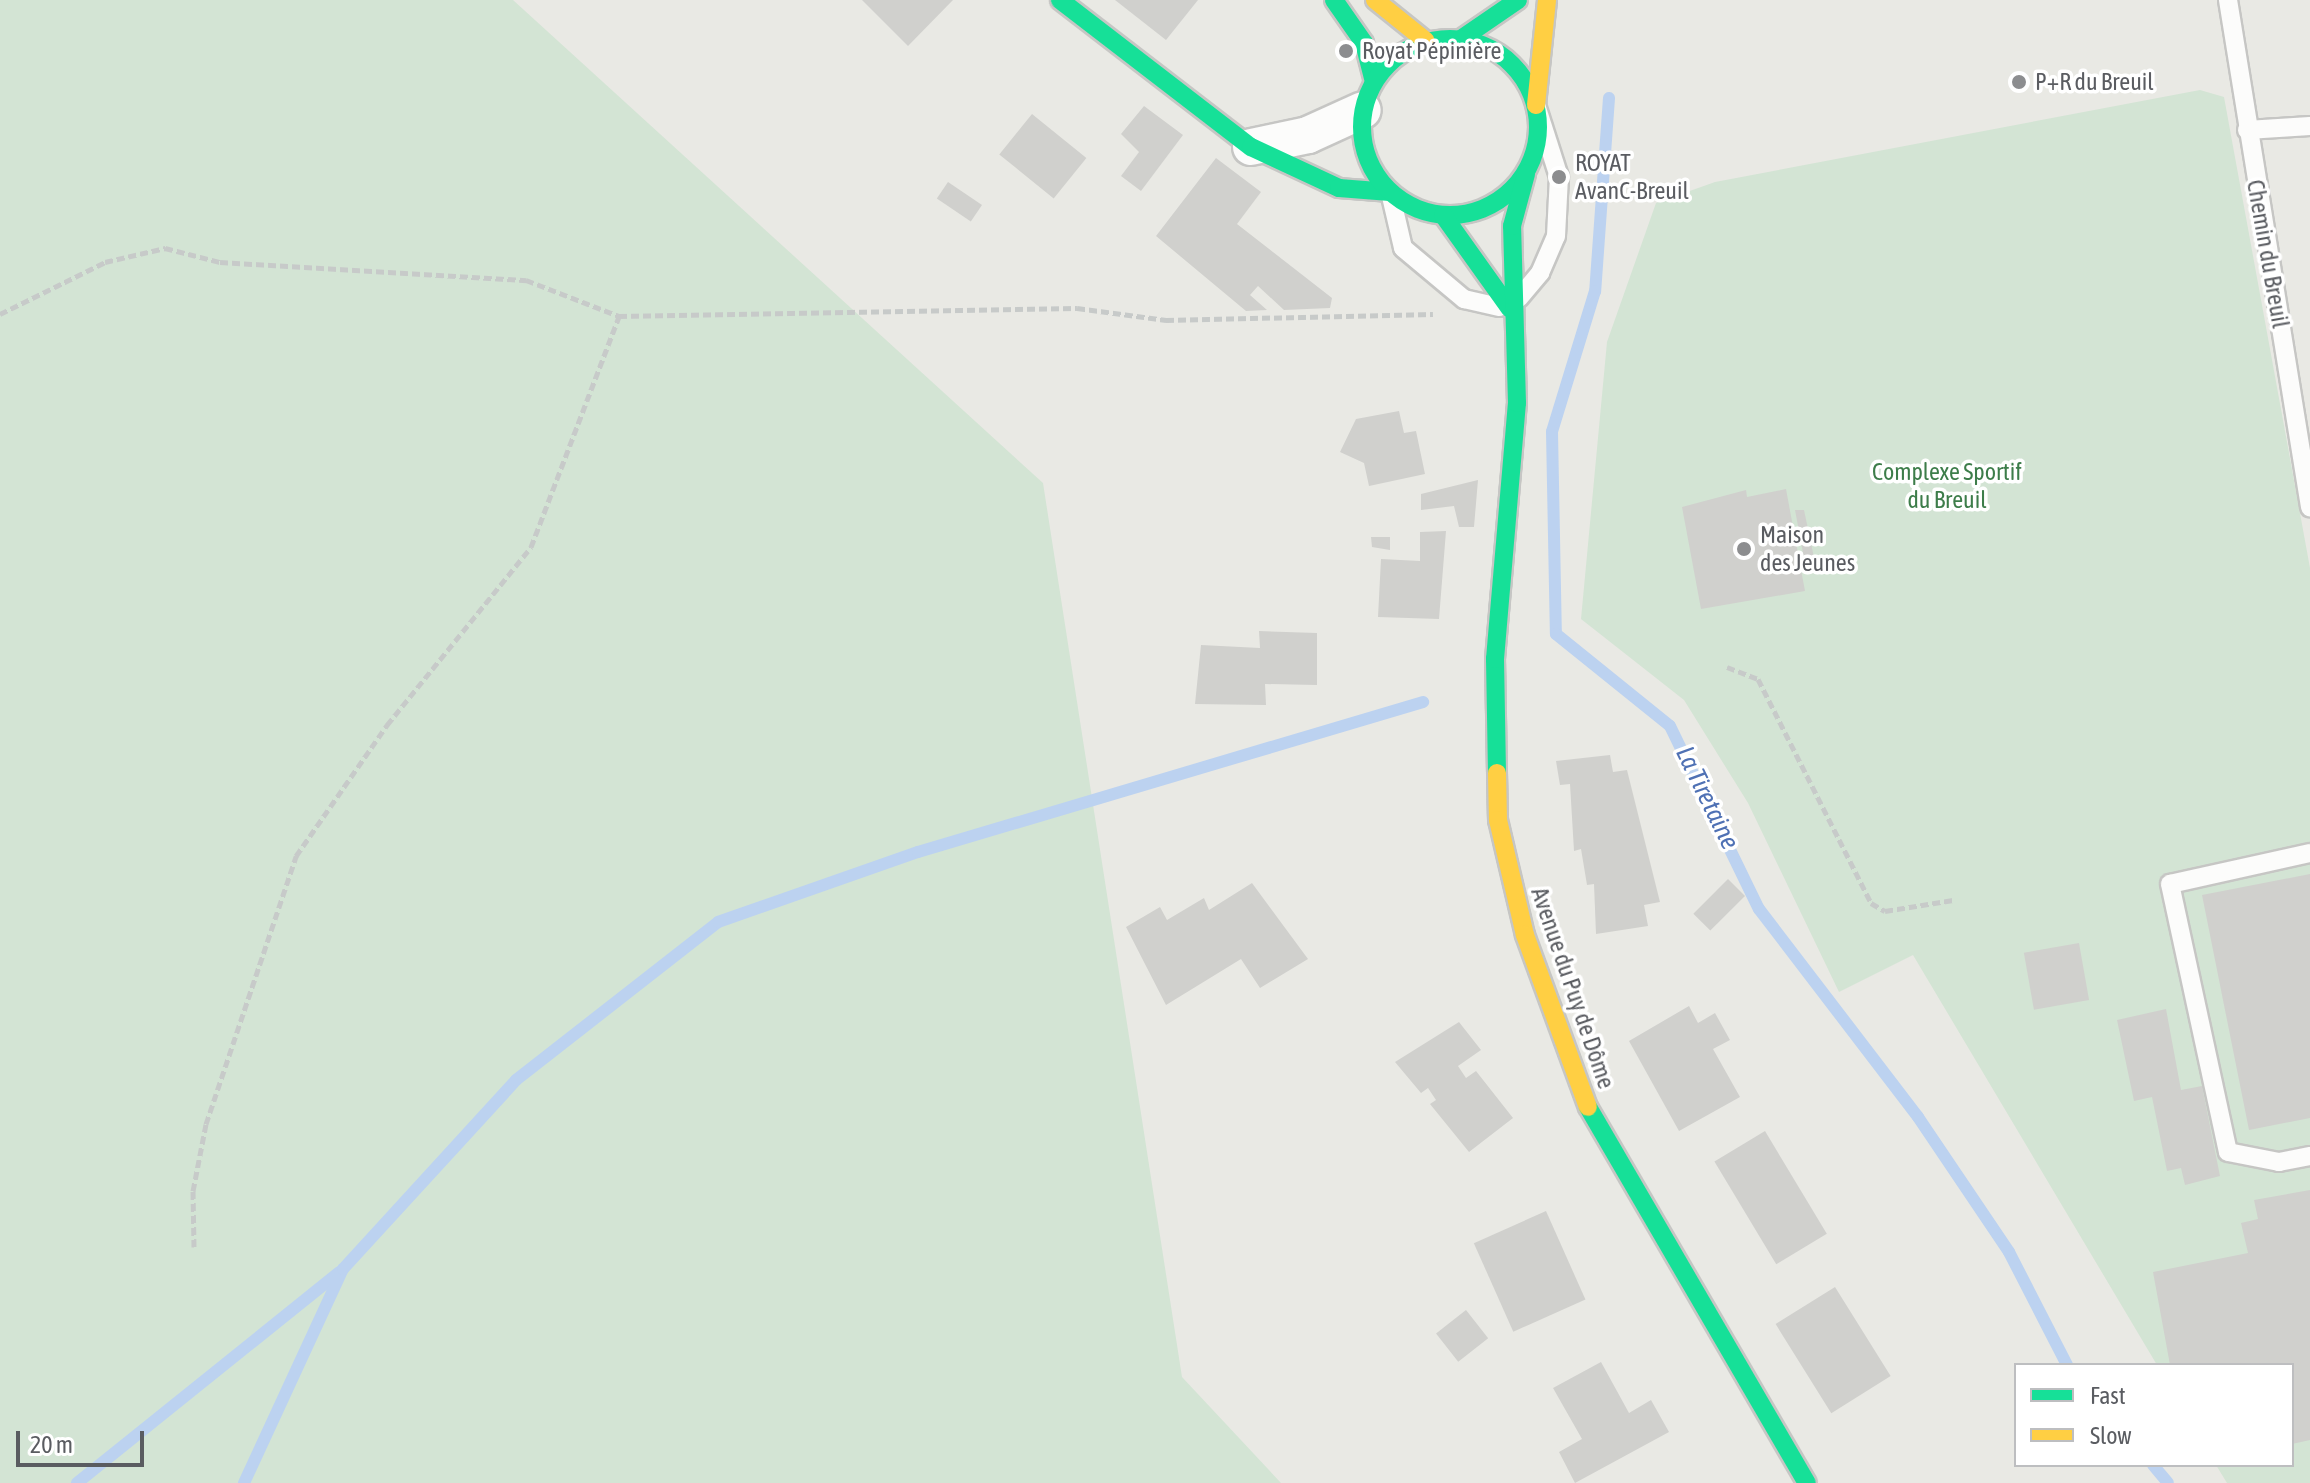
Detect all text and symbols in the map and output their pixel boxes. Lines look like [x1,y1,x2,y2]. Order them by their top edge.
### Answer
place label: Royat Pépinière [1362,37,1501,65]
marker: Royat Pépinière [1337,42,1355,60]
place label: P+R du Breuil [2035,68,2154,96]
marker: P+R du Breuil [2010,73,2028,91]
place label: ROYAT AvanC-Breuil [1575,149,1689,205]
marker: ROYAT AvanC-Breuil [1550,168,1568,186]
street label: Chemin du Breuil [2241,178,2295,330]
park label: Complexe Sportif du Breuil [1872,458,2022,514]
place label: Maison des Jeunes [1760,521,1855,577]
marker: Maison des Jeunes [1735,540,1753,558]
water label: La Tiretaine [1669,741,1745,855]
street label: Avenue du Puy de Dôme [1525,884,1621,1092]
legend [2014,1363,2294,1467]
text: Fast [2090,1382,2126,1409]
scale bar [20,1415,148,1465]
text: Slow [2090,1422,2132,1449]
text: 20 m [30,1431,73,1458]

